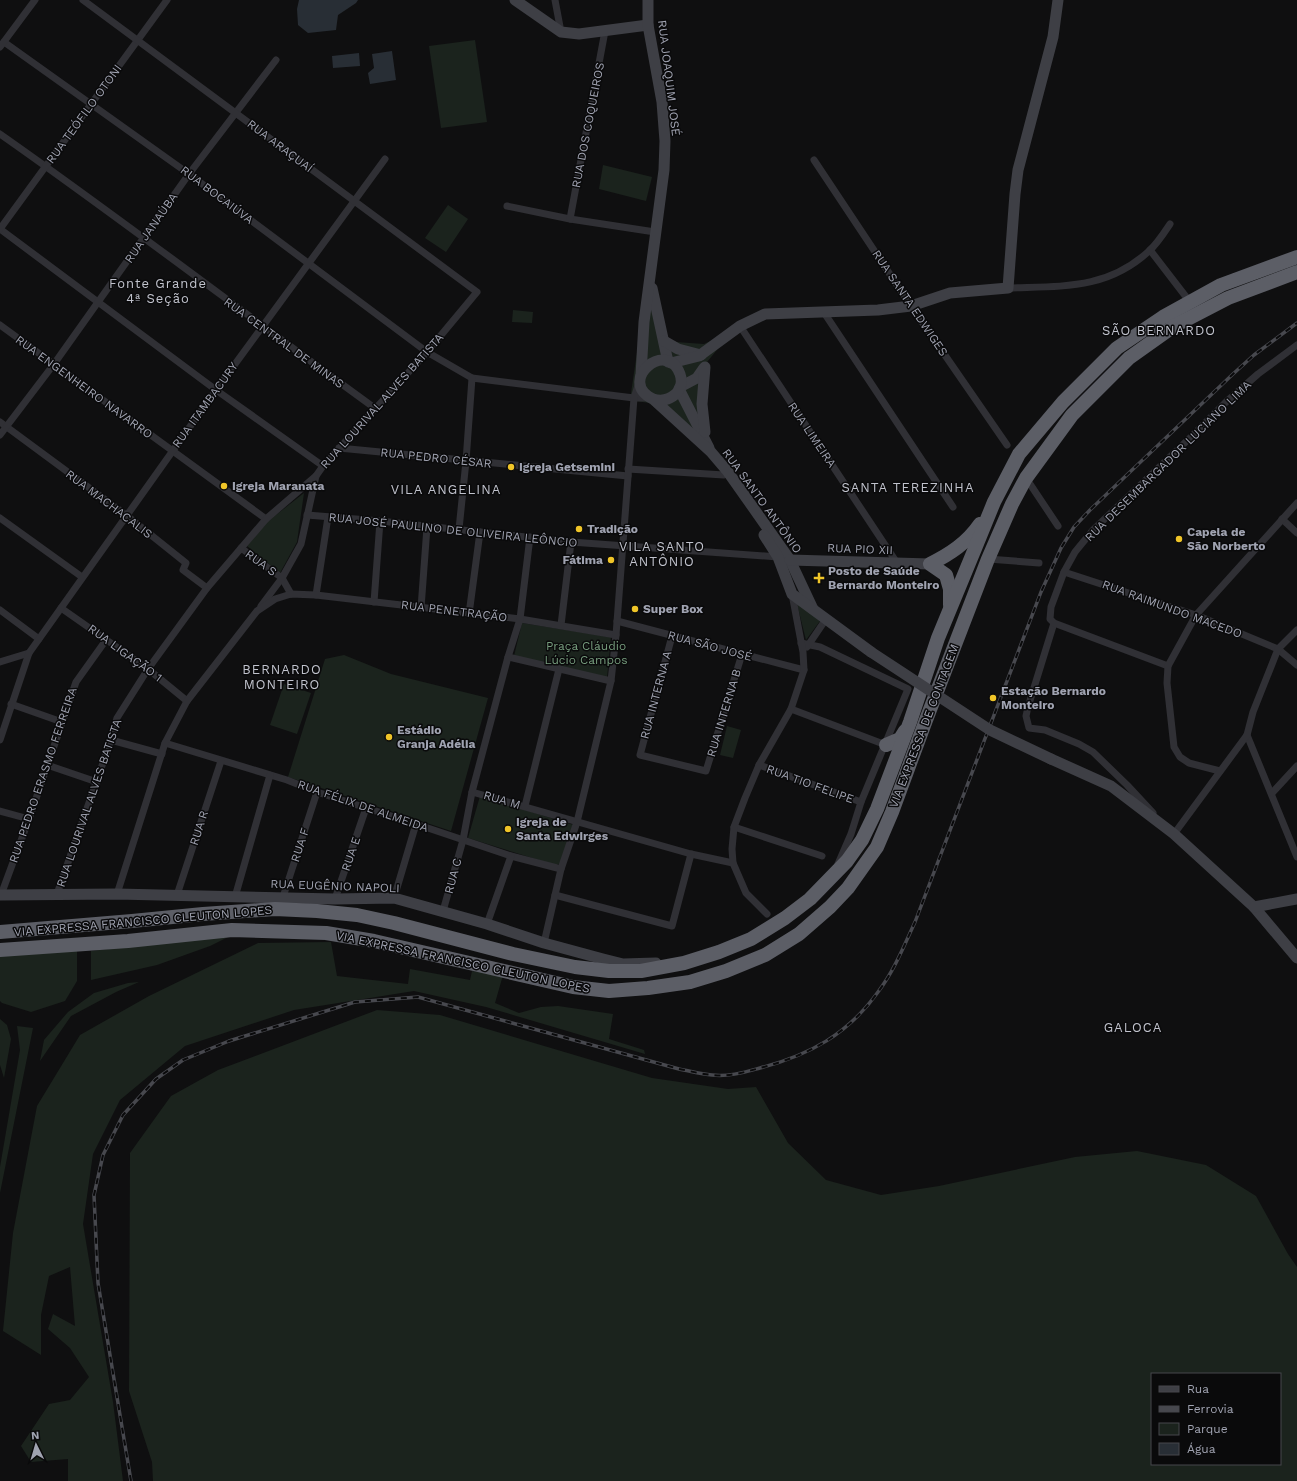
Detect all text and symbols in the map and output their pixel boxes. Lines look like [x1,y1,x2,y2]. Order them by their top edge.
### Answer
street label: RUA JOAQUIM JOSÉ [655,19,683,137]
street label: RUA DOS COQUEIROS [569,61,607,189]
street label: RUA TEÓFILO OTONI [43,62,125,166]
street label: RUA ARAÇUAÍ [244,117,316,176]
street label: RUA BOCAIÚVA [178,163,256,227]
street label: RUA JANAÚBA [122,190,180,266]
street label: RUA SANTA EDWIGES [869,247,951,359]
district label: Fonte Grande 4ª Seção [109,276,207,306]
street label: RUA CENTRAL DE MINAS [221,295,347,391]
district label: SÃO BERNARDO [1102,323,1216,338]
street label: RUA LOURIVAL ALVES BATISTA [318,331,446,471]
street label: RUA ENGENHEIRO NAVARRO [13,332,155,442]
street label: RUA ITAMBACURY [169,359,241,451]
street label: RUA DESEMBARGADOR LUCIANO LIMA [1082,378,1254,544]
street label: RUA LIMEIRA [785,400,839,470]
street label: RUA PEDRO CÉSAR [380,445,492,471]
street label: RUA SANTO ANTÔNIO [719,446,805,556]
place label: Igreja Getsemini [519,460,615,474]
marker: Igreja Getsemini [506,462,516,472]
street label: RUA MACHACALIS [63,467,155,541]
place label: Igreja Maranata [232,479,325,493]
district label: SANTA TEREZINHA [842,480,974,495]
marker: Igreja Maranata [219,481,229,491]
district label: VILA ANGELINA [391,482,501,497]
street label: RUA JOSÉ PAULINO DE OLIVEIRA LEÔNCIO [328,510,578,550]
place label: Tradição [587,522,638,536]
marker: Tradição [574,524,584,534]
place label: Capela de São Norberto [1187,525,1265,553]
marker: Capela de São Norberto [1174,534,1184,544]
district label: VILA SANTO ANTÔNIO [619,539,705,569]
street label: RUA PIO XII [827,541,893,557]
street label: RUA S [243,547,279,579]
place label: Fátima [563,553,603,567]
marker: Fátima [606,555,616,565]
place label: Posto de Saúde Bernardo Monteiro [828,564,939,592]
marker: Posto de Saúde Bernardo Monteiro [813,572,825,584]
street label: RUA RAIMUNDO MACEDO [1100,577,1244,641]
street label: RUA PENETRAÇÃO [400,598,508,624]
place label: Super Box [643,602,703,616]
marker: Super Box [630,604,640,614]
street label: RUA LIGAÇÃO 1 [85,621,165,685]
street label: RUA SÃO JOSÉ [666,628,754,664]
park label: Praça Cláudio Lúcio Campos [544,639,628,667]
street label: VIA EXPRESSA DE CONTAGEM [886,642,962,810]
street label: RUA INTERNA A [637,649,675,741]
district label: BERNARDO MONTEIRO [242,662,322,692]
street label: RUA INTERNA B [704,667,744,759]
place label: Estação Bernardo Monteiro [1001,684,1106,712]
street label: RUA PEDRO ERASMO FERREIRA [6,685,80,865]
marker: Estação Bernardo Monteiro [988,693,998,703]
street label: RUA LOURIVAL ALVES BATISTA [54,717,124,889]
place label: Estádio Granja Adélia [397,723,475,751]
marker: Estádio Granja Adélia [384,732,394,742]
street label: RUA TIO FELIPE [764,762,856,806]
street label: RUA FÉLIX DE ALMEIDA [296,777,430,835]
street label: RUA M [482,788,522,812]
street label: RUA R [187,809,211,847]
place label: Igreja de Santa Edwirges [516,815,609,843]
marker: Igreja de Santa Edwirges [503,824,513,834]
street label: RUA F [288,826,312,864]
street label: RUA E [339,835,363,873]
street label: RUA C [442,857,464,895]
street label: RUA EUGÊNIO NAPOLI [270,877,400,895]
street label: VIA EXPRESSA FRANCISCO CLEUTON LOPES [13,903,273,939]
street label: VIA EXPRESSA FRANCISCO CLEUTON LOPES [335,928,591,996]
district label: GALOCA [1104,1020,1162,1035]
legend [1151,1373,1281,1465]
text: Rua [1187,1382,1209,1396]
text: Ferrovia [1187,1402,1234,1416]
text: Parque [1187,1422,1228,1436]
north arrow [16,1425,56,1465]
text: N [31,1429,40,1442]
text: Água [1187,1442,1216,1456]

